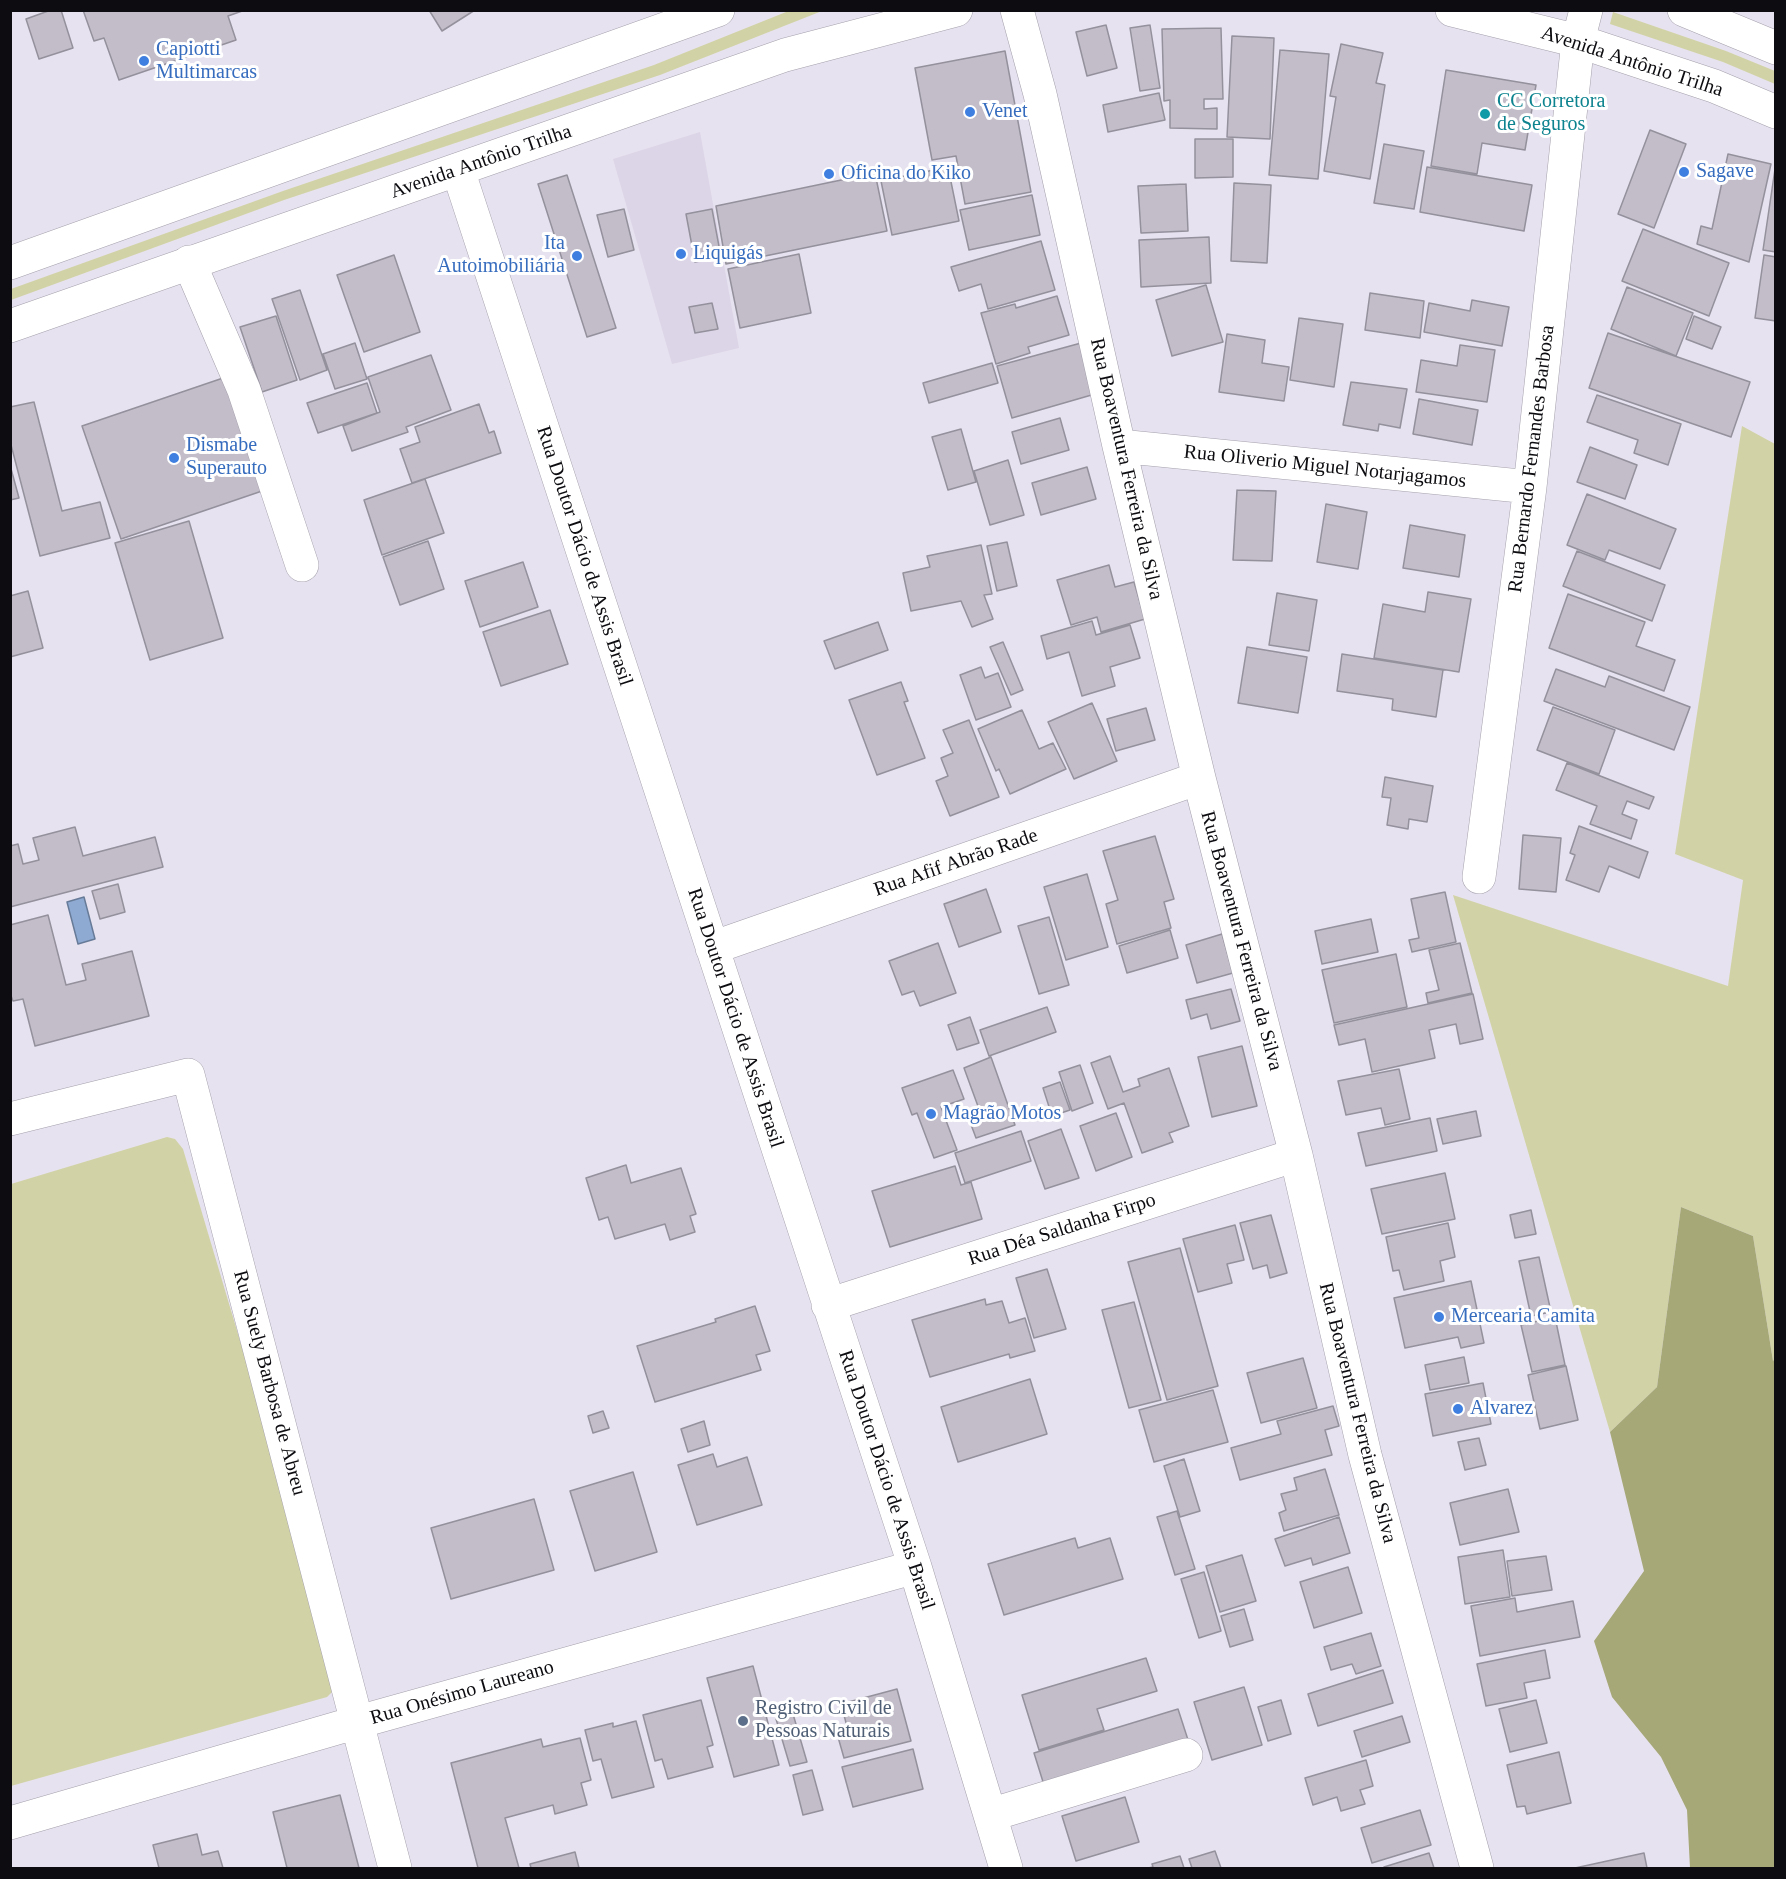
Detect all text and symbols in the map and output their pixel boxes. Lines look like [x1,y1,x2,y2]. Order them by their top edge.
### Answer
street label: Avenida Antônio Trilha [1538,21,1726,103]
place label: Capiotti Multimarcas [156,38,257,85]
marker: Capiotti Multimarcas [137,54,151,68]
place label: CC Corretora de Seguros [1497,90,1605,137]
place label: Venet [982,100,1028,124]
marker: Venet [963,105,977,119]
marker: CC Corretora de Seguros [1478,107,1492,121]
street label: Avenida Antônio Trilha [387,120,575,204]
place label: Sagave [1696,160,1754,184]
place label: Oficina do Kiko [841,162,971,186]
marker: Sagave [1677,165,1691,179]
marker: Oficina do Kiko [822,167,836,181]
place label: Ita Autoimobiliária [437,232,565,279]
place label: Liquigás [693,242,763,266]
marker: Liquigás [674,247,688,261]
marker: Ita Autoimobiliária [570,249,584,263]
street label: Rua Bernardo Fernandes Barbosa [1504,324,1560,594]
street label: Rua Boaventura Ferreira da Silva [1084,336,1168,602]
street label: Rua Doutor Dácio de Assis Brasil [531,423,637,689]
place label: Dismabe Superauto [186,434,267,481]
street label: Rua Oliverio Miguel Notarjagamos [1183,440,1467,494]
marker: Dismabe Superauto [167,451,181,465]
street label: Rua Boaventura Ferreira da Silva [1195,809,1287,1073]
street label: Rua Afif Abrão Rade [871,824,1041,902]
street label: Rua Doutor Dácio de Assis Brasil [682,885,788,1151]
place label: Magrão Motos [943,1102,1061,1126]
marker: Magrão Motos [924,1107,938,1121]
street label: Rua Déa Saldanha Firpo [965,1188,1159,1272]
street label: Rua Suely Barbosa de Abreu [227,1268,311,1498]
street label: Rua Boaventura Ferreira da Silva [1313,1280,1401,1546]
place label: Mercearia Camita [1451,1305,1595,1329]
marker: Mercearia Camita [1432,1310,1446,1324]
street label: Rua Doutor Dácio de Assis Brasil [833,1347,939,1613]
place label: Alvarez [1470,1397,1533,1421]
marker: Alvarez [1451,1402,1465,1416]
street label: Rua Onésimo Laureano [367,1655,557,1731]
place label: Registro Civil de Pessoas Naturais [755,1697,892,1744]
marker: Registro Civil de Pessoas Naturais [736,1714,750,1728]

